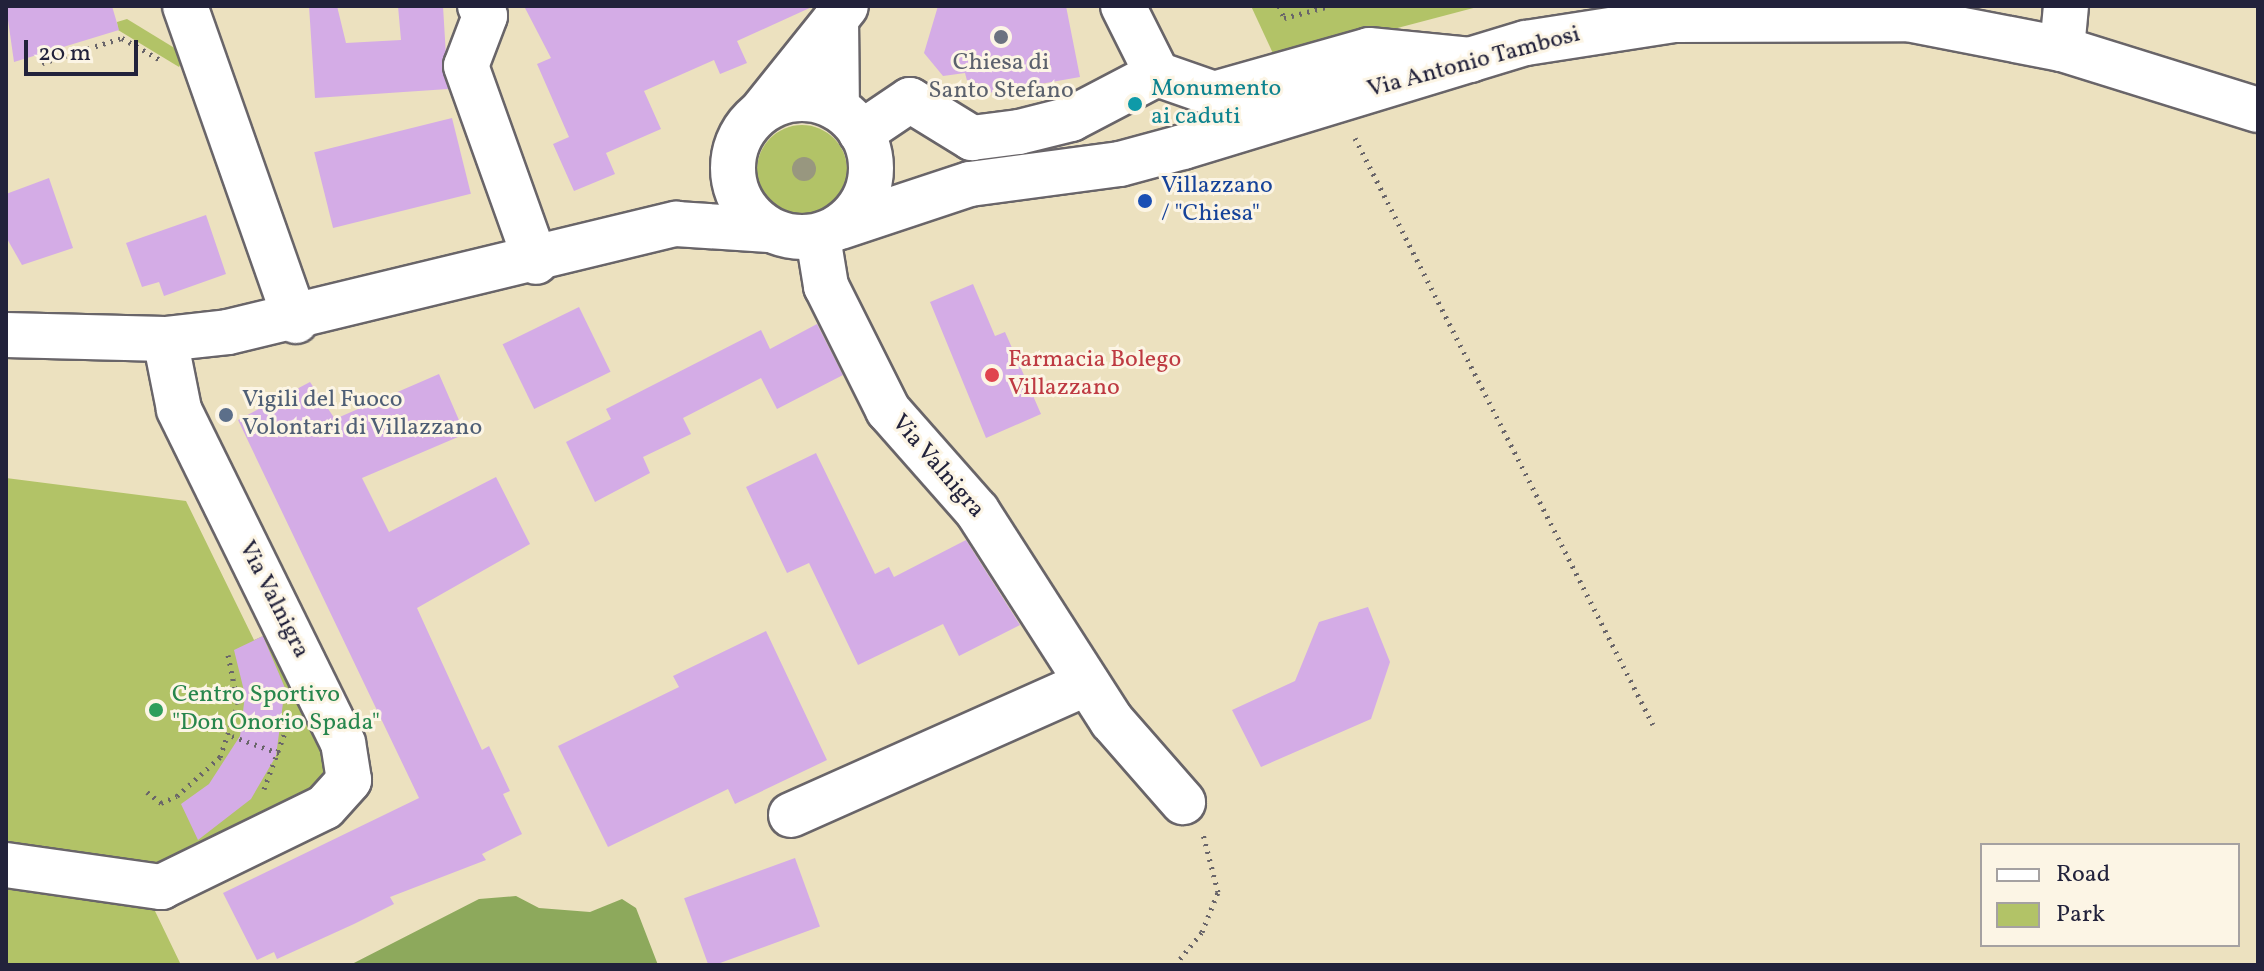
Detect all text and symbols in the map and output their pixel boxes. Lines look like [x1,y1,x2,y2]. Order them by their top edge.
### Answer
street label: Via Antonio Tambosi [1364,21,1584,105]
scale bar [28,24,142,74]
marker: Chiesa di Santo Stefano [992,28,1010,46]
text: 20 m [38,37,91,71]
place label: Chiesa di Santo Stefano [928,50,1074,106]
place label: Monumento ai caduti [1151,76,1281,132]
marker: Monumento ai caduti [1126,95,1144,113]
place label: Villazzano / "Chiesa" [1161,173,1273,229]
marker: Villazzano / "Chiesa" [1136,192,1154,210]
place label: Farmacia Bolego Villazzano [1008,347,1181,403]
marker: Farmacia Bolego Villazzano [983,366,1001,384]
place label: Vigili del Fuoco Volontari di Villazzano [242,387,483,443]
marker: Vigili del Fuoco Volontari di Villazzano [217,406,235,424]
street label: Via Valnigra [884,409,990,525]
street label: Via Valnigra [231,536,315,664]
place label: Centro Sportivo "Don Onorio Spada" [172,682,380,738]
marker: Centro Sportivo "Don Onorio Spada" [147,701,165,719]
legend [1980,843,2240,947]
text: Road [2056,858,2110,892]
text: Park [2056,898,2105,932]

